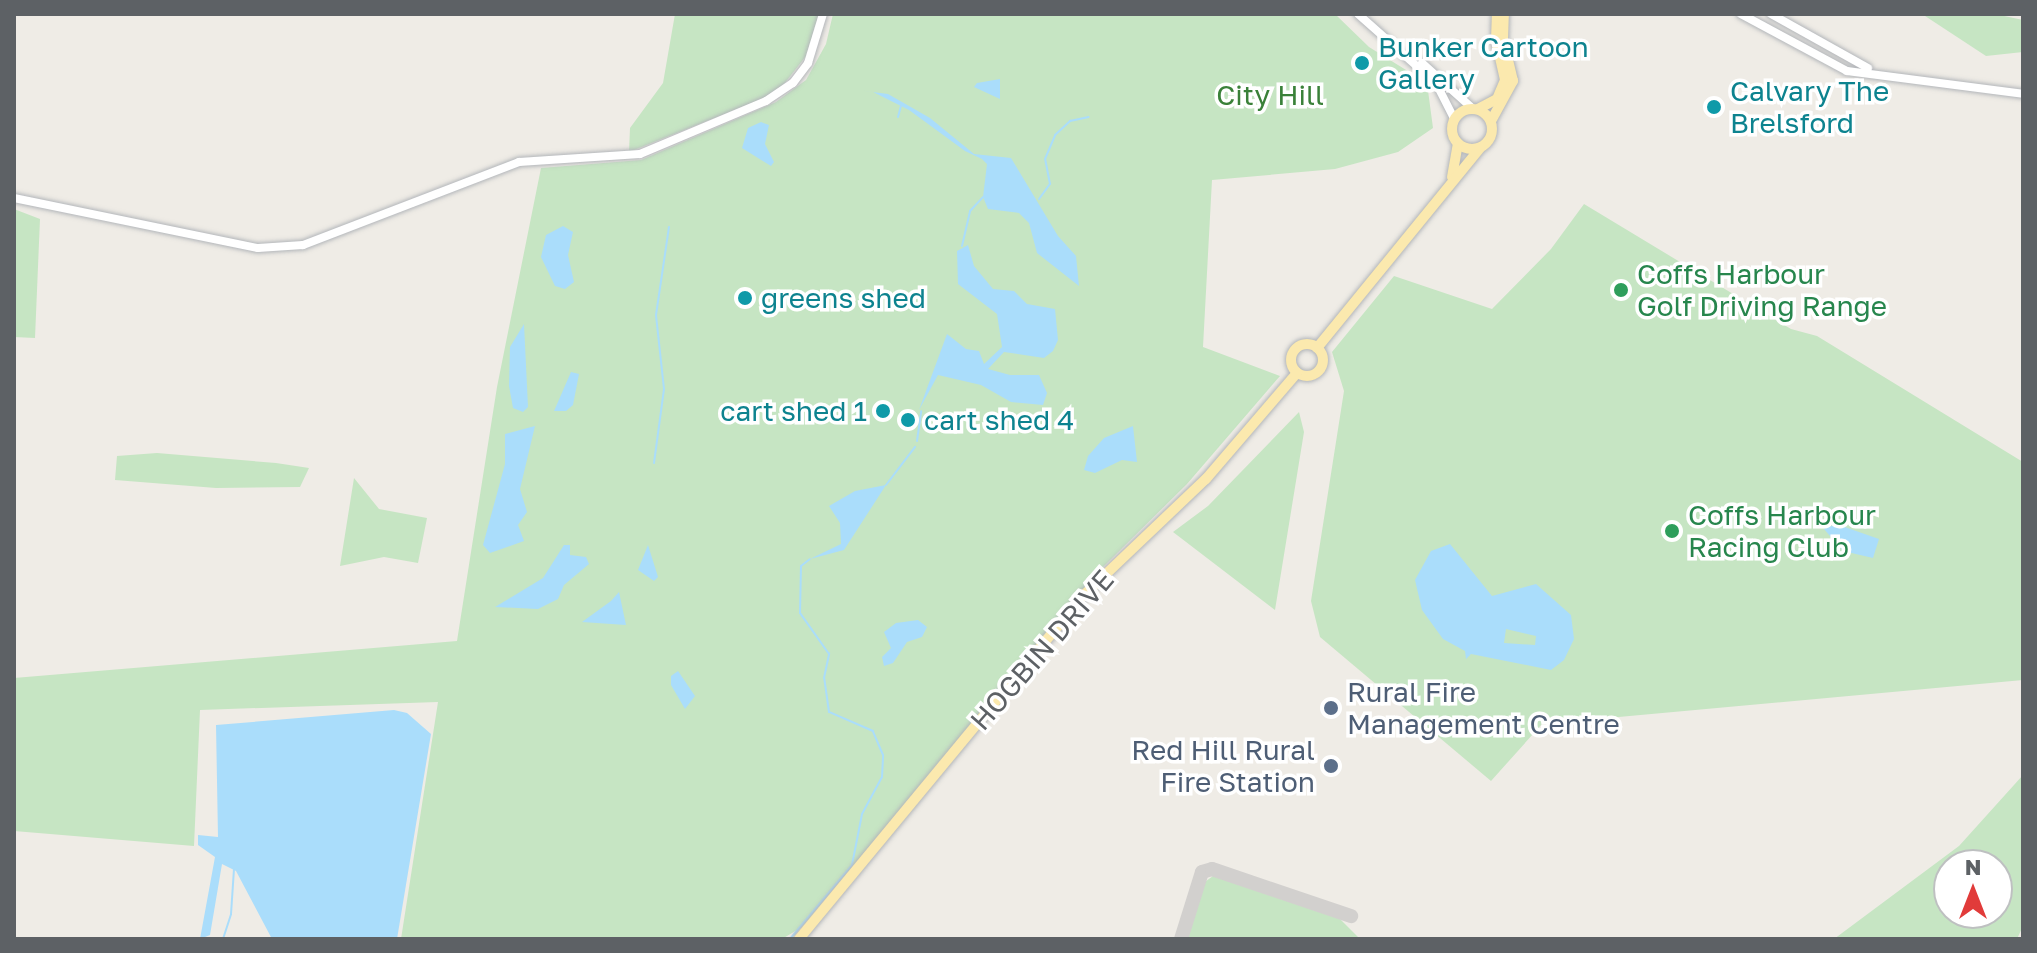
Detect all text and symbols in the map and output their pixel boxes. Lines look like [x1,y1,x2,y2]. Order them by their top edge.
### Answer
place label: Bunker Cartoon Gallery [1378,30,1589,96]
marker: Bunker Cartoon Gallery [1353,54,1371,72]
place label: Calvary The Brelsford [1730,74,1889,140]
park label: City Hill [1216,78,1324,112]
marker: Calvary The Brelsford [1705,98,1723,116]
place label: Coffs Harbour Golf Driving Range [1637,257,1887,323]
place label: greens shed [761,281,926,315]
marker: Coffs Harbour Golf Driving Range [1612,281,1630,299]
marker: greens shed [736,289,754,307]
place label: cart shed 1 [720,394,867,428]
marker: cart shed 1 [874,402,892,420]
place label: cart shed 4 [924,403,1074,437]
marker: cart shed 4 [899,411,917,429]
place label: Coffs Harbour Racing Club [1688,498,1876,564]
marker: Coffs Harbour Racing Club [1663,522,1681,540]
street label: HOGBIN DRIVE [963,563,1121,737]
place label: Rural Fire Management Centre [1347,675,1620,741]
marker: Rural Fire Management Centre [1322,699,1340,717]
place label: Red Hill Rural Fire Station [1131,733,1315,799]
marker: Red Hill Rural Fire Station [1322,757,1340,775]
north arrow [1933,849,2013,929]
text: N [1965,853,1981,880]

